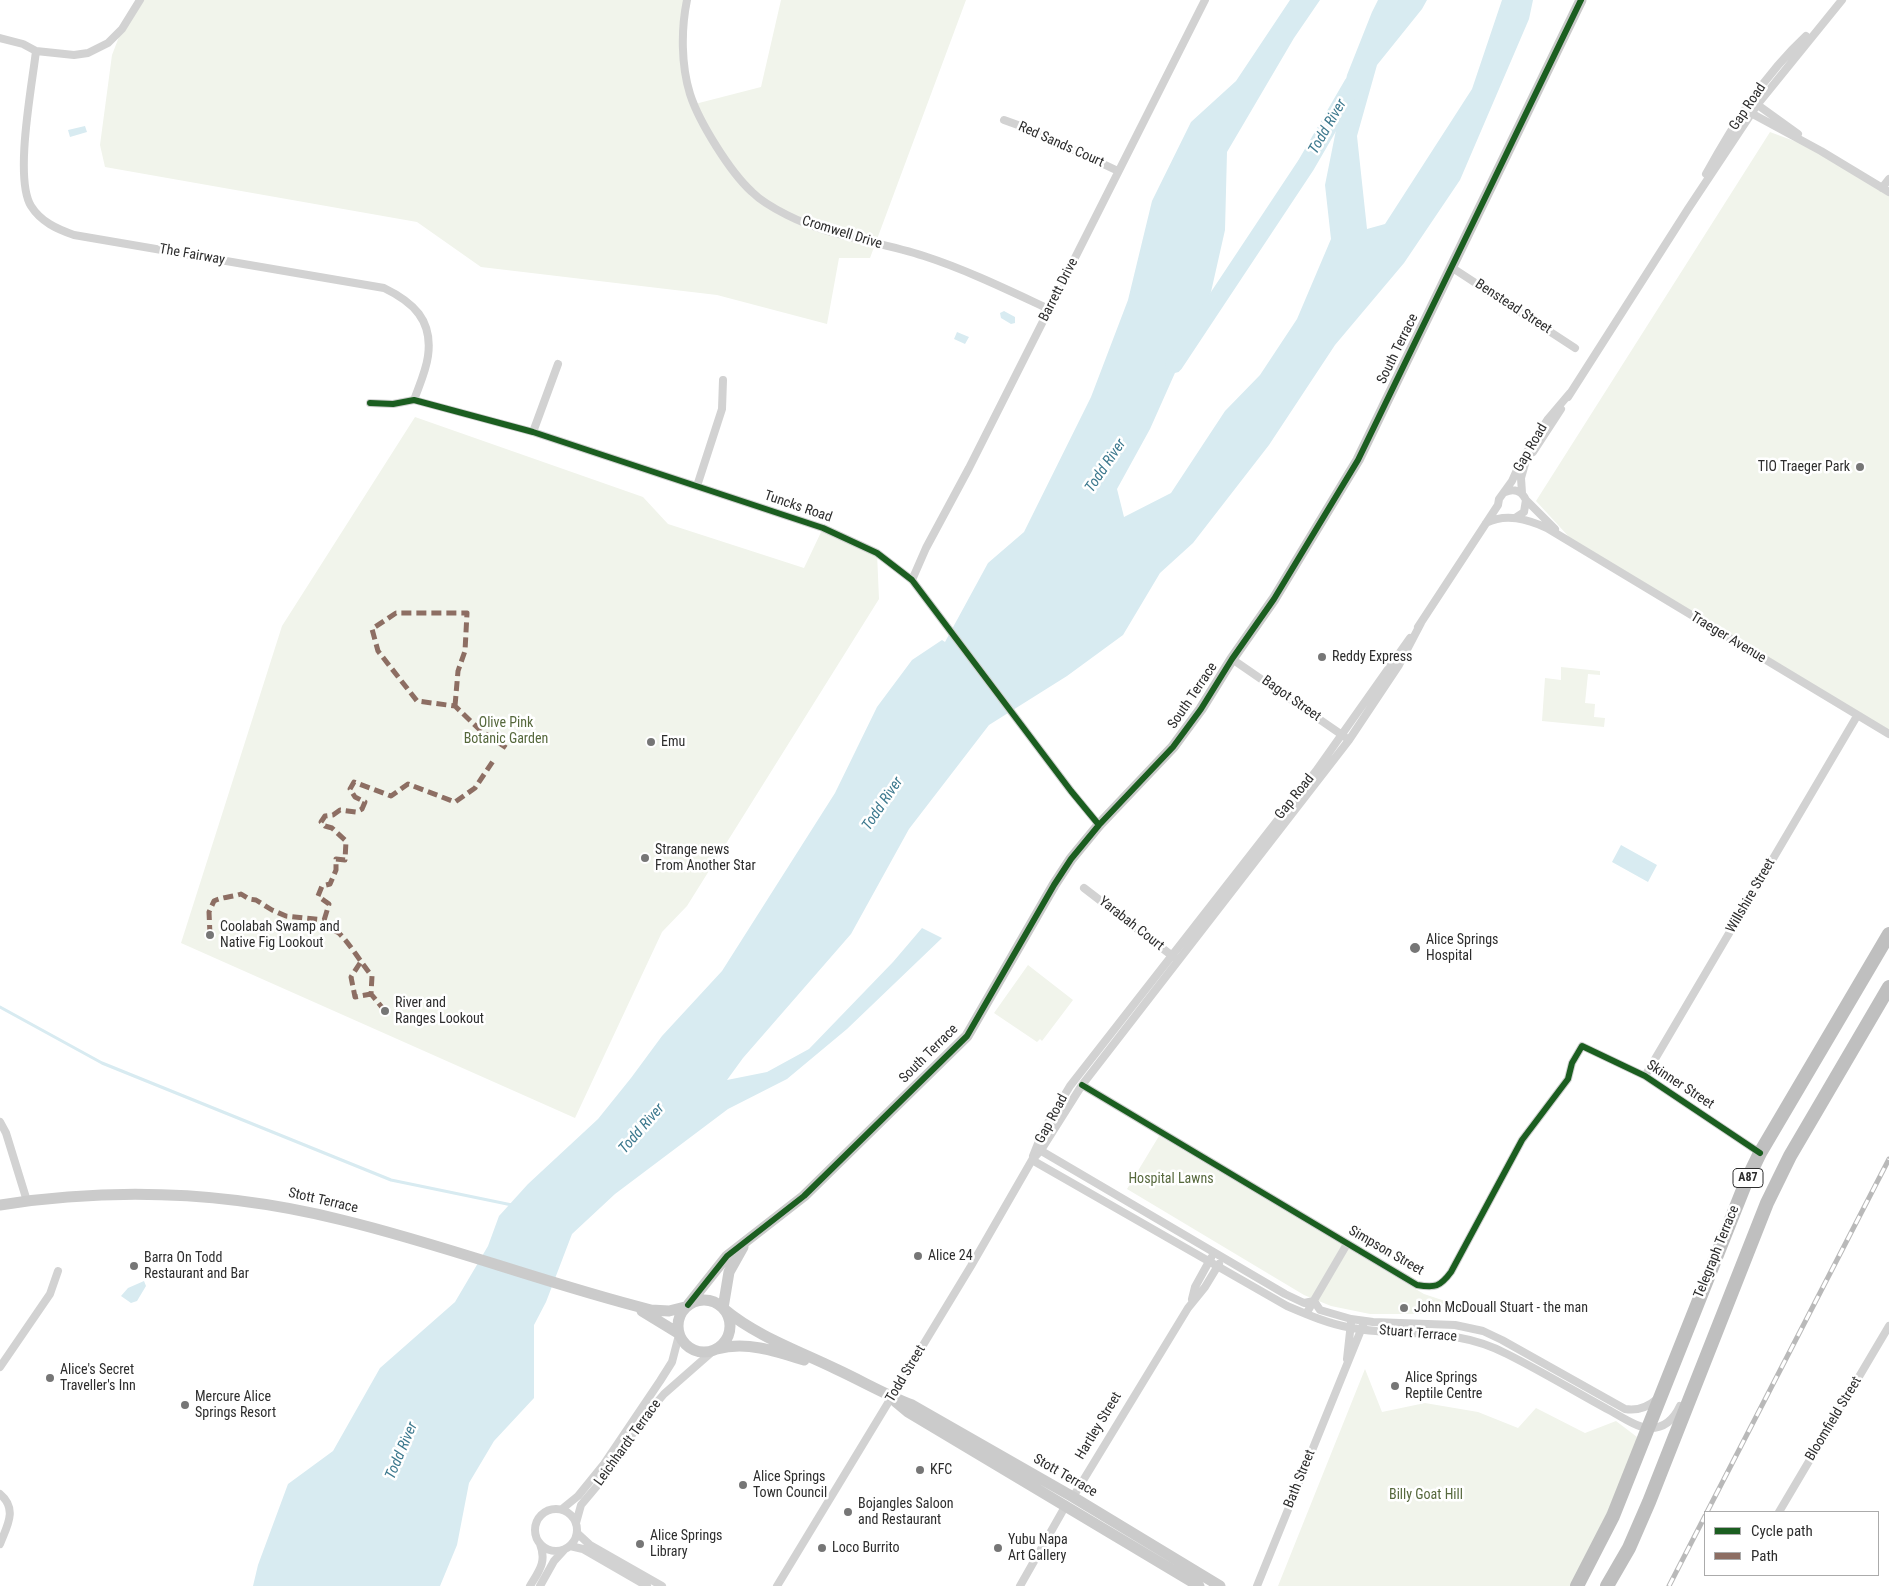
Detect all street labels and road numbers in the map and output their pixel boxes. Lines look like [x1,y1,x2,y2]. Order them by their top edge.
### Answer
street label: Gap Road [1726,80,1770,134]
street label: Red Sands Court [1016,119,1106,171]
street label: Cromwell Drive [800,213,884,253]
street label: The Fairway [158,241,226,269]
street label: Barrett Drive [1036,256,1082,324]
street label: Benstead Street [1472,276,1554,338]
street label: South Terrace [1374,311,1422,387]
street label: Gap Road [1510,421,1552,475]
street label: Tuncks Road [762,488,834,526]
street label: Traeger Avenue [1687,609,1769,667]
street label: South Terrace [1165,660,1221,732]
street label: Bagot Street [1258,672,1324,726]
street label: Gap Road [1272,771,1318,823]
street label: Willshire Street [1723,856,1779,936]
street label: Yarabah Court [1095,893,1167,955]
street label: South Terrace [896,1021,962,1087]
street label: Skinner Street [1643,1057,1717,1113]
street label: Gap Road [1032,1092,1072,1146]
road number: A87 [1733,1168,1763,1188]
street label: Stott Terrace [287,1185,359,1217]
street label: Telegraph Terrace [1691,1203,1743,1301]
street label: Simpson Street [1345,1223,1427,1279]
street label: Stuart Terrace [1378,1322,1458,1346]
street label: Todd Street [882,1342,930,1406]
street label: Bloomfield Street [1802,1374,1866,1464]
street label: Hartley Street [1072,1389,1126,1463]
street label: Leichhardt Terrace [591,1397,665,1489]
street label: Bath Street [1281,1447,1319,1511]
street label: Stott Terrace [1030,1451,1100,1501]

